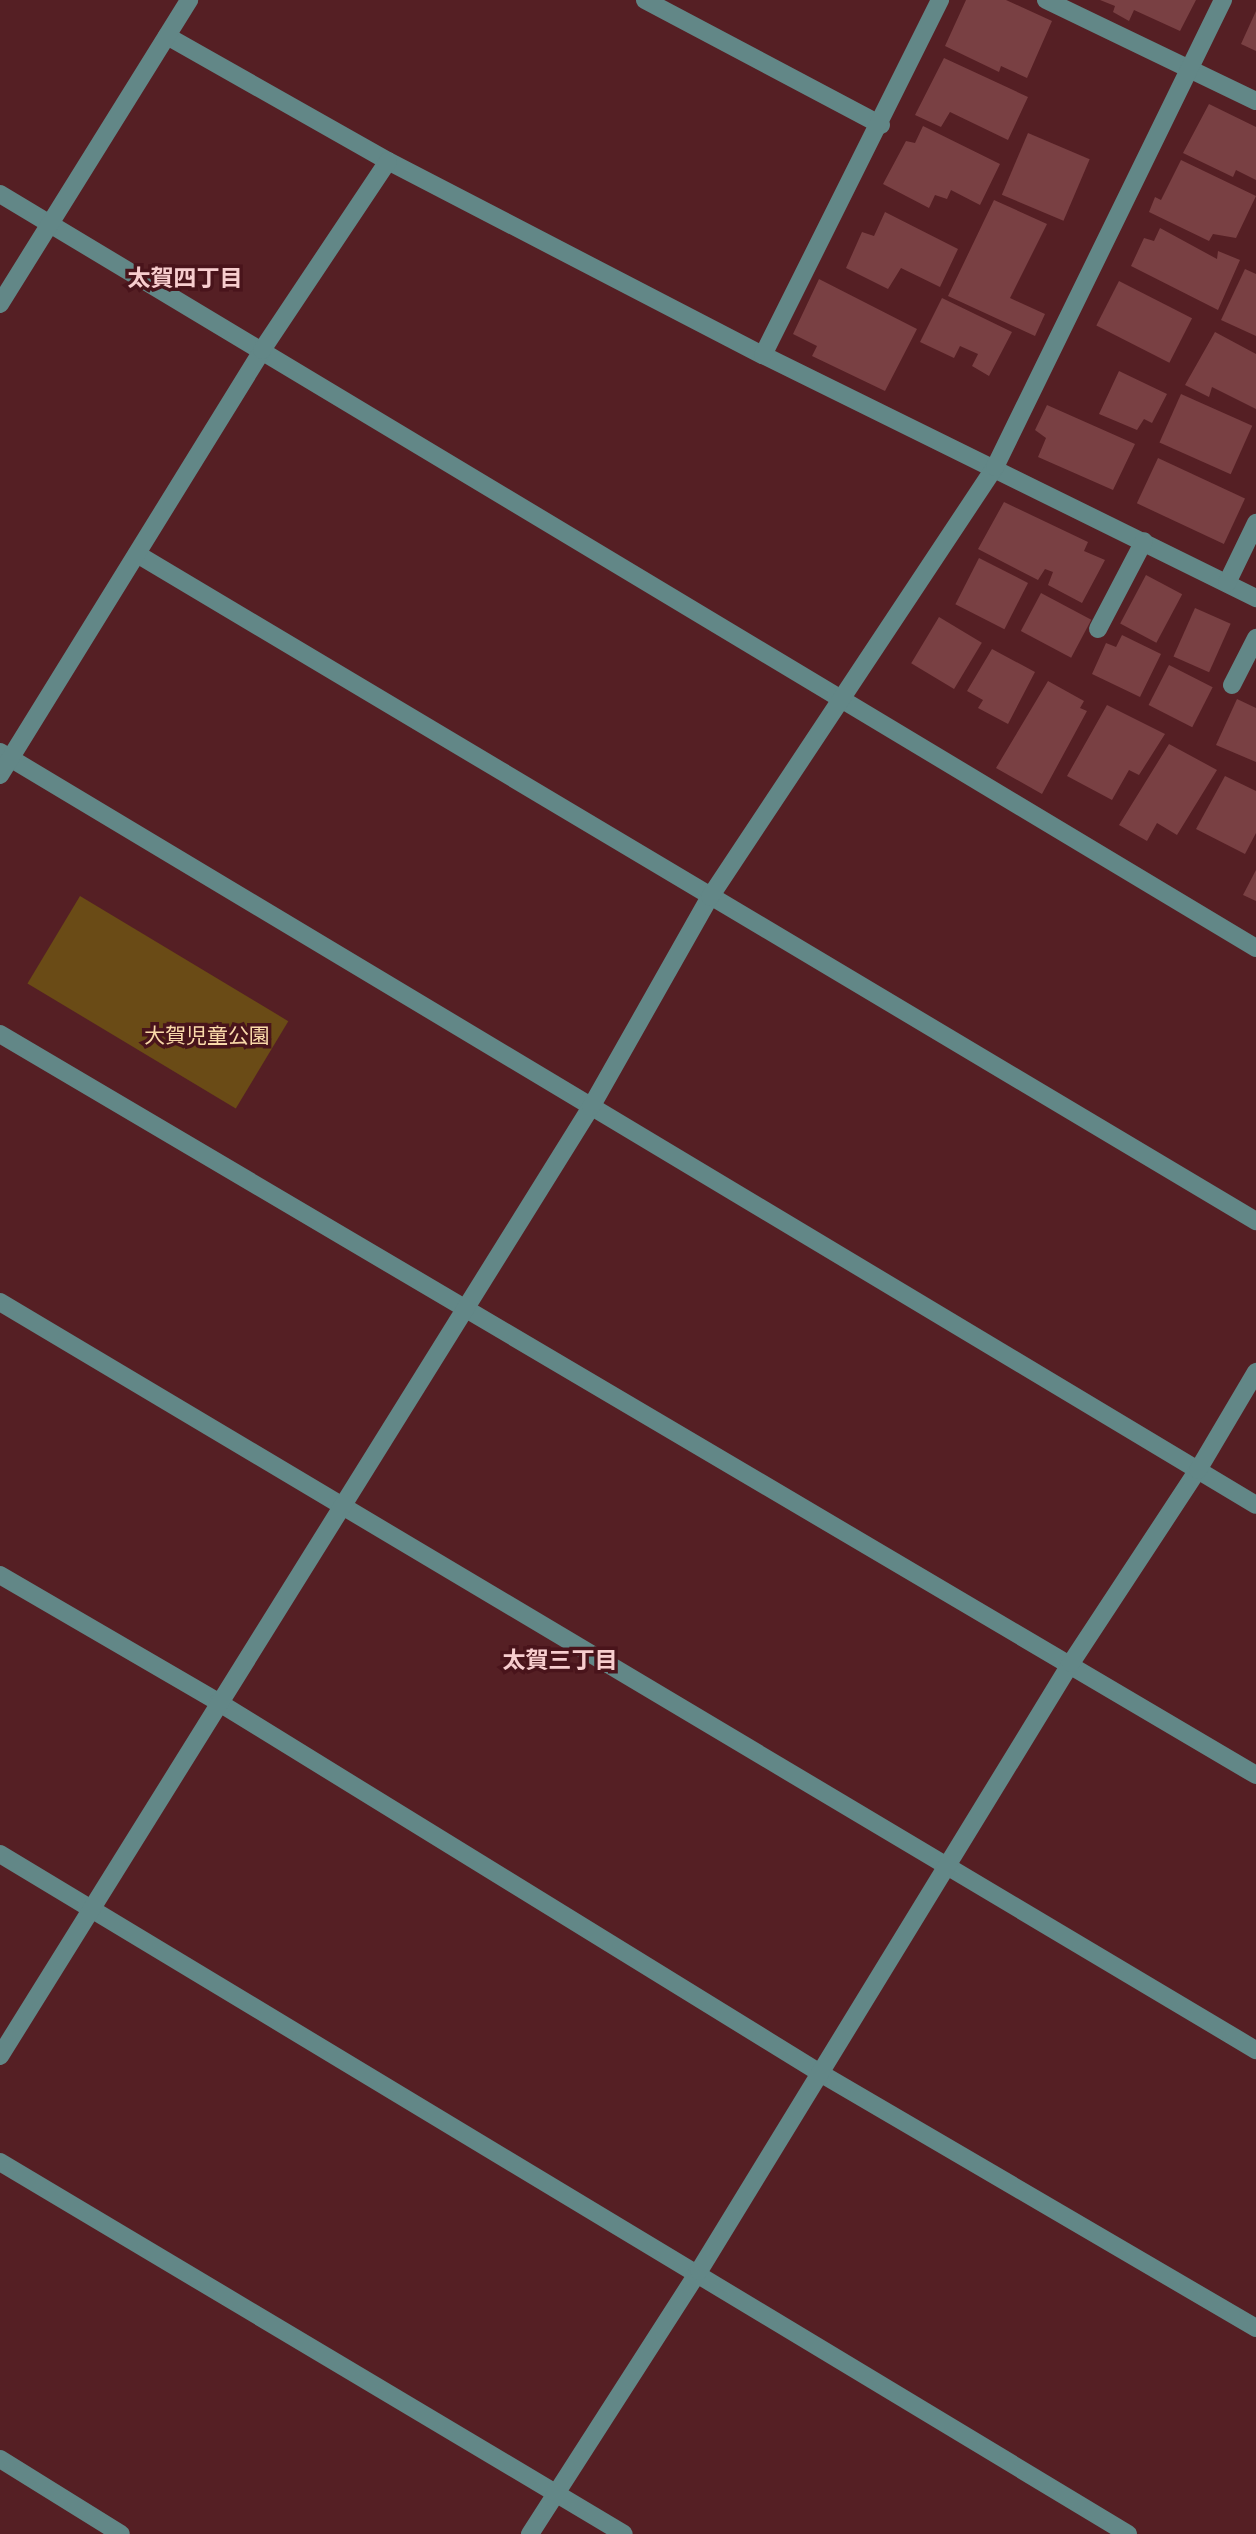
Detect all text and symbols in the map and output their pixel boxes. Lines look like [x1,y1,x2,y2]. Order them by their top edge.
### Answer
district label: 太賀四丁目 [128,265,242,293]
park label: 大賀児童公園 [144,1023,270,1049]
district label: 太賀三丁目 [503,1647,617,1675]

